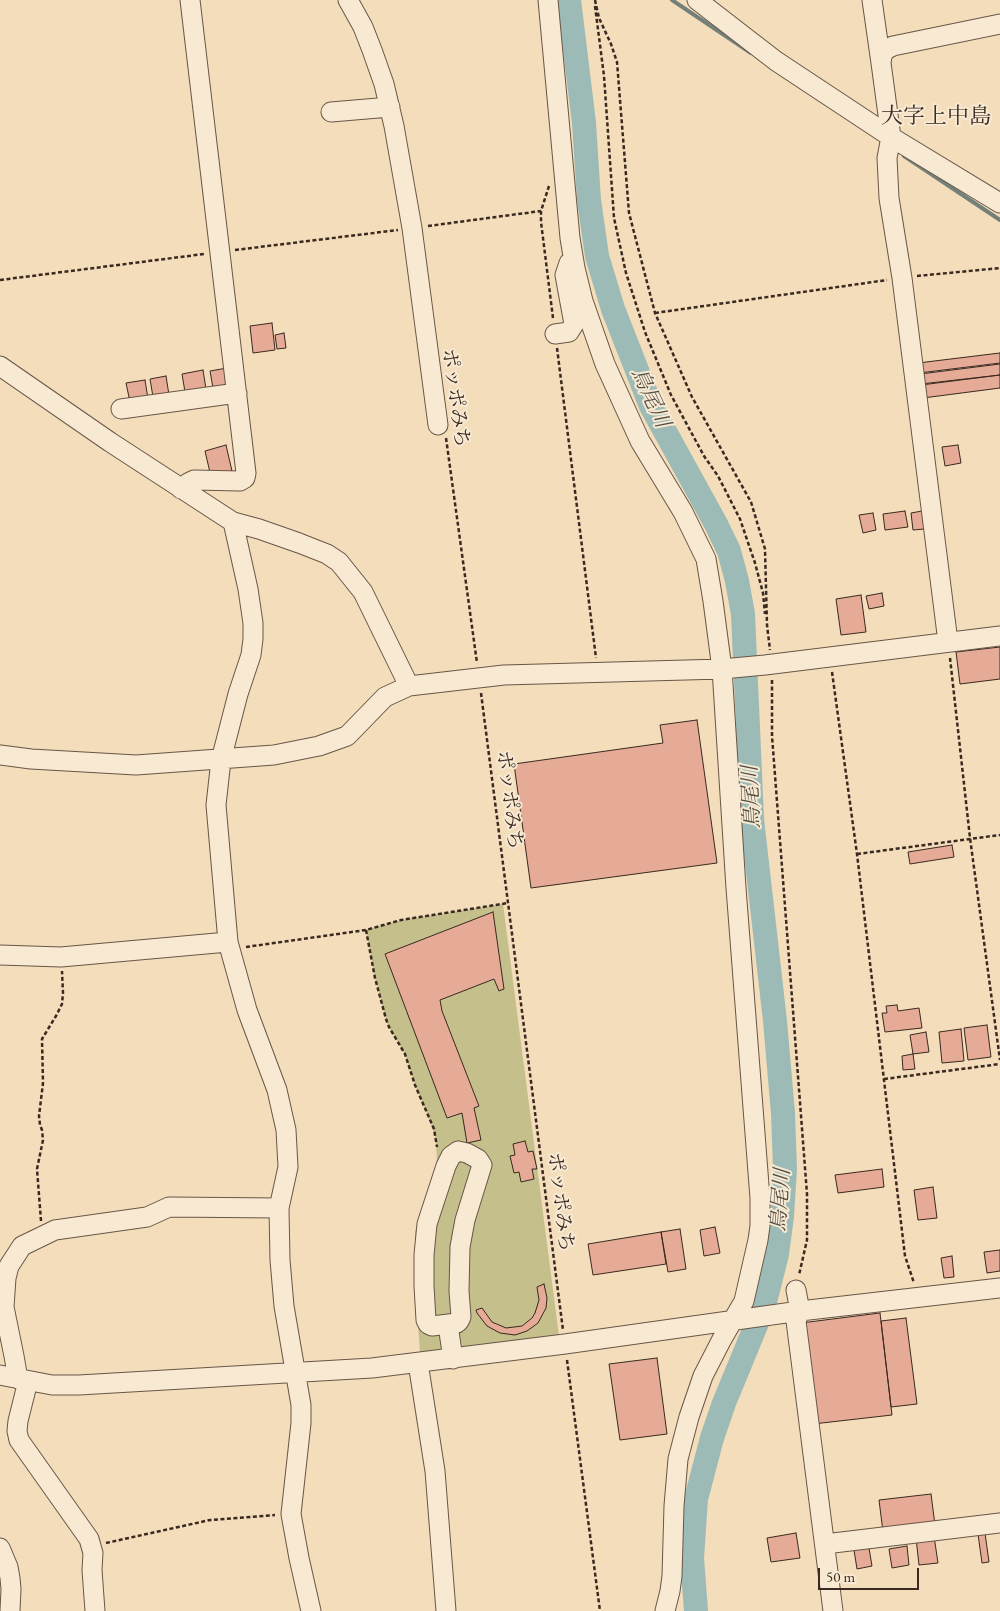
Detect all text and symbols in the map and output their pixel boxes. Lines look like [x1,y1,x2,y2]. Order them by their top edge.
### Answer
district label: 大字上中島 [881,104,991,130]
street label: ポッポみち [436,347,474,449]
water label: 鳥尾川 [625,364,675,432]
street label: ポッポみち [491,749,527,851]
water label: 鳥尾川 [738,765,766,829]
street label: ポッポみち [542,1151,578,1253]
water label: 鳥尾川 [766,1168,796,1232]
scale bar [820,1558,921,1590]
text: 50 m [826,1567,855,1586]

